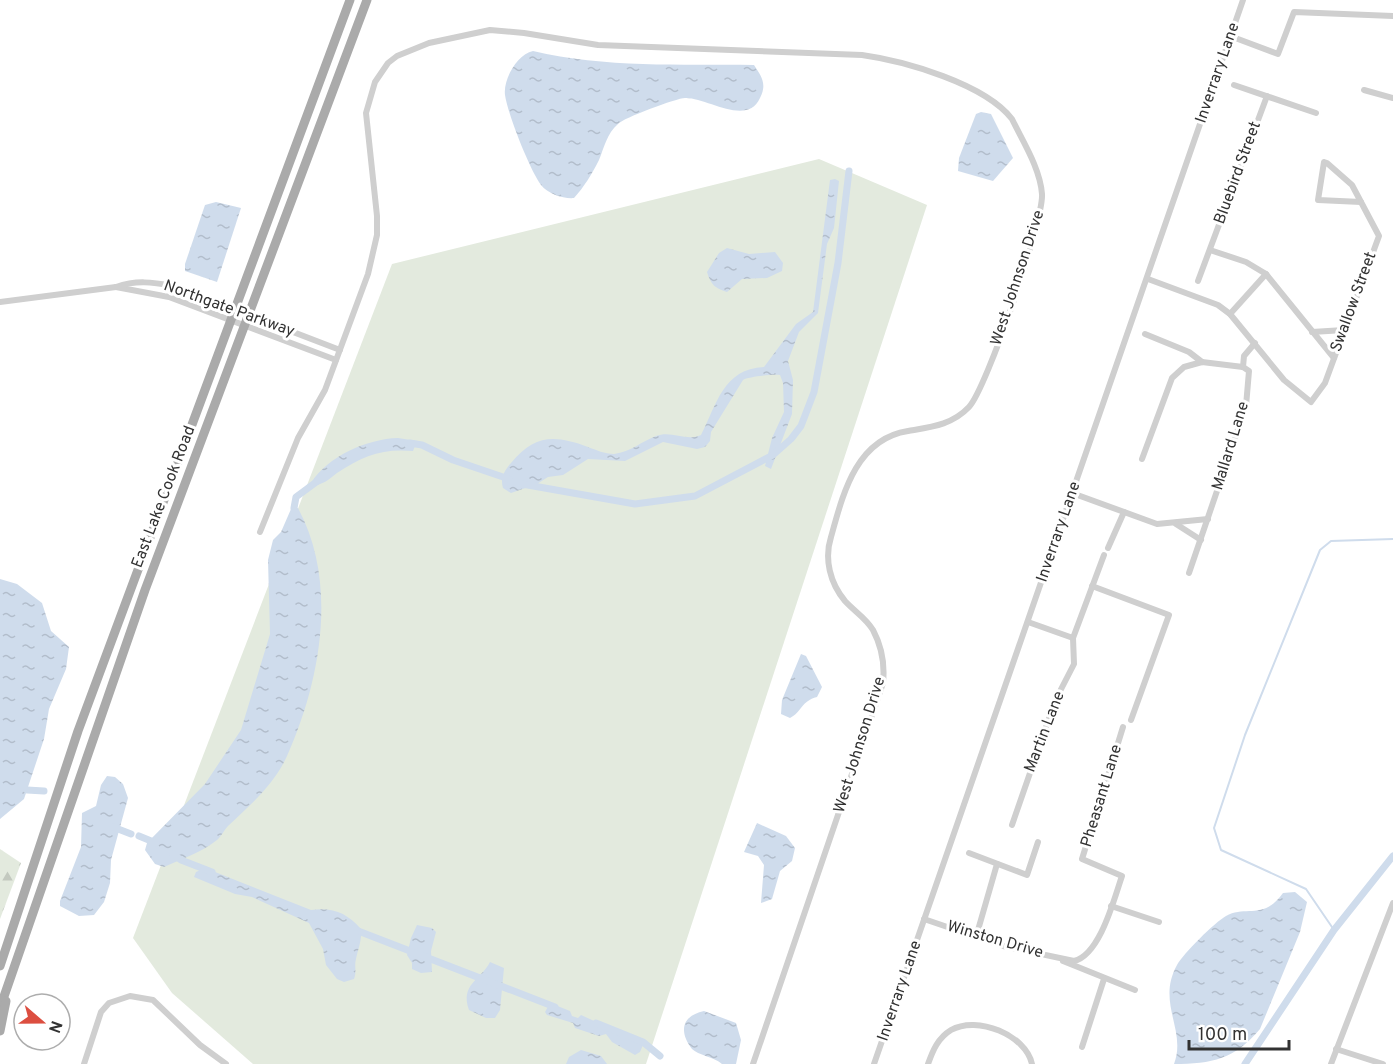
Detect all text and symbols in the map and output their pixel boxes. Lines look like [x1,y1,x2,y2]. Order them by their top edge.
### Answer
street label: Inverrary Lane [1191,20,1245,126]
street label: Bluebird Street [1210,119,1266,227]
street label: West Johnson Drive [987,208,1049,348]
street label: Swallow Street [1327,249,1381,355]
street label: Northgate Parkway [161,276,297,342]
street label: Mallard Lane [1208,399,1254,493]
street label: East Lake Cook Road [128,423,200,571]
street label: Inverrary Lane [1032,479,1086,585]
street label: West Johnson Drive [830,674,890,816]
street label: Martin Lane [1020,689,1070,775]
street label: Pheasant Lane [1077,742,1127,850]
street label: Winston Drive [945,917,1045,963]
street label: Inverrary Lane [873,938,927,1044]
north arrow [12,992,72,1052]
scale bar [1189,1013,1290,1051]
text: N [43,1018,66,1035]
text: 100 m [1198,1024,1247,1047]

